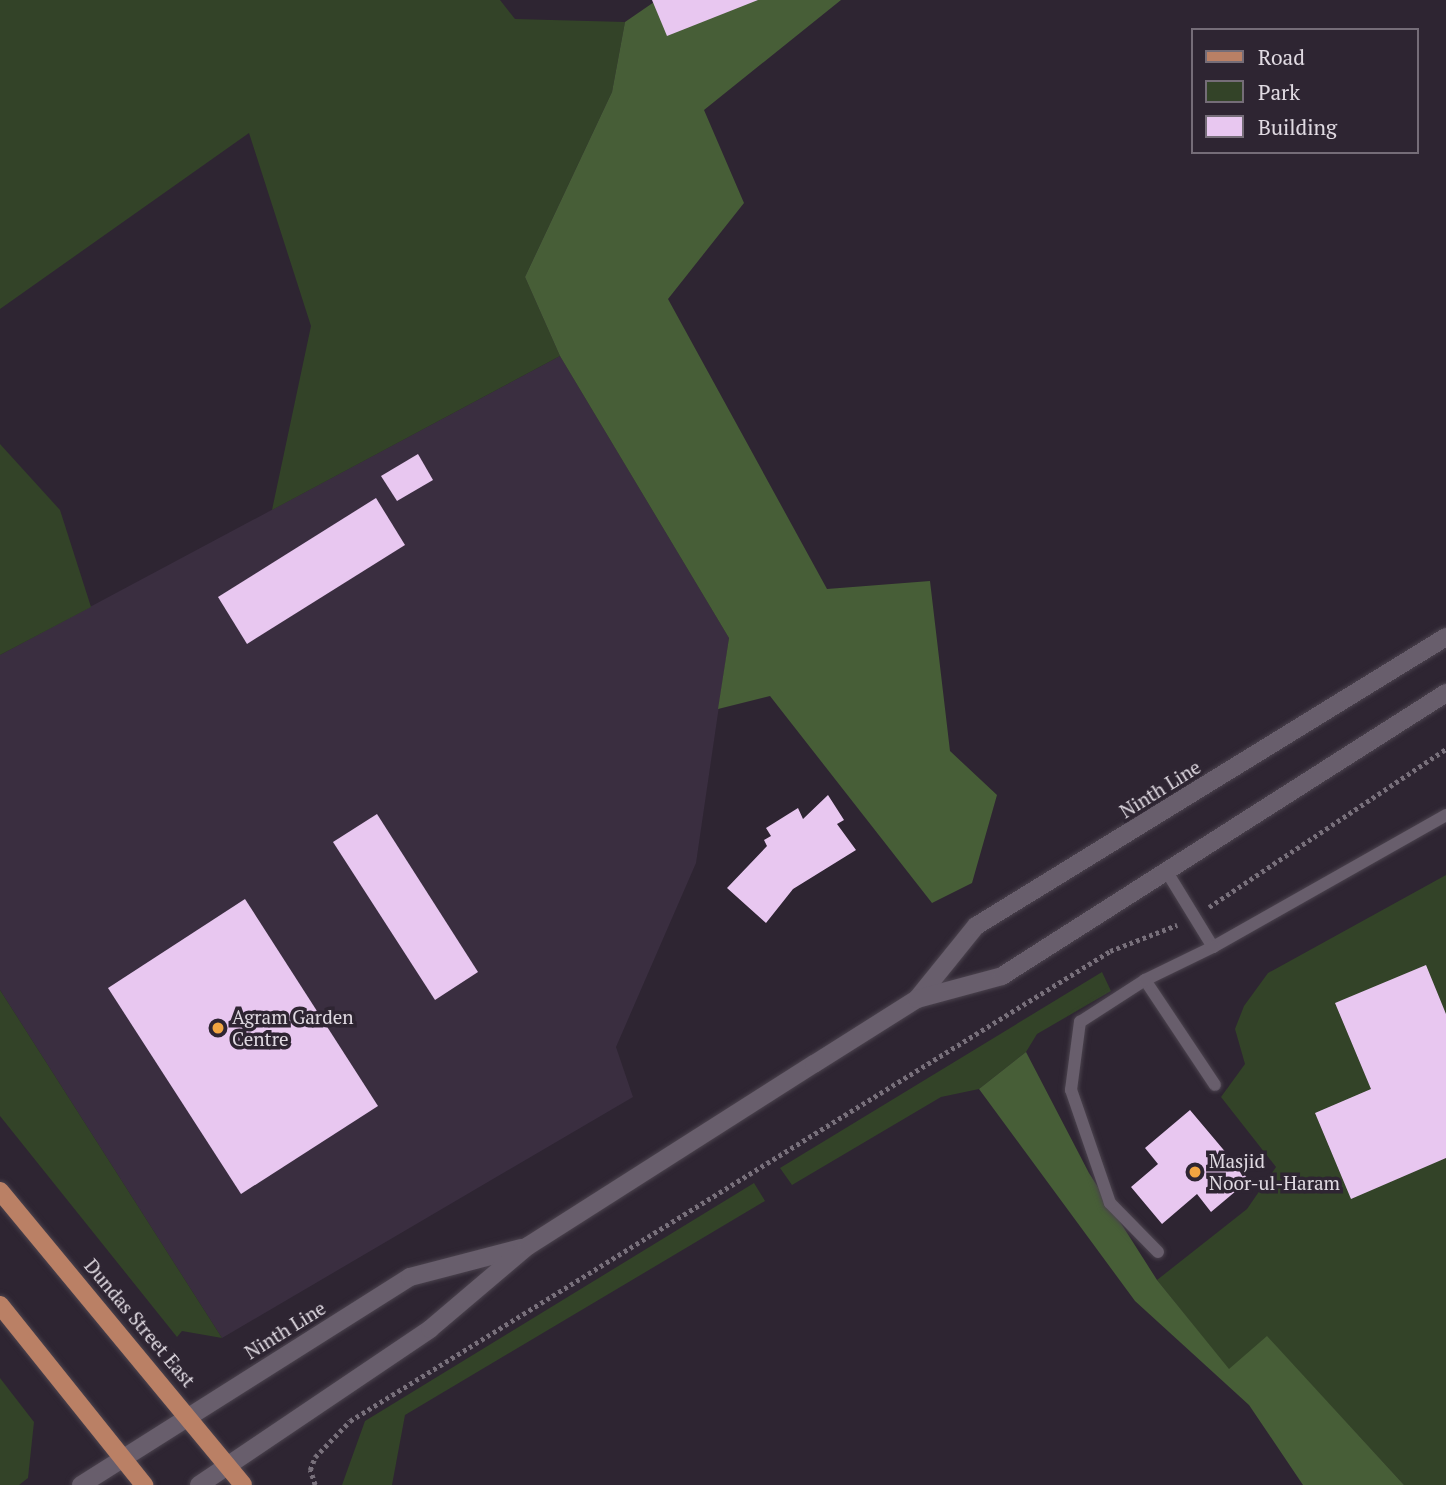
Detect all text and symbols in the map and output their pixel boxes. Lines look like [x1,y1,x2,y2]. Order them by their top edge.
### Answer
legend [1190,28,1418,154]
text: Road [1258,43,1305,71]
text: Park [1258,78,1300,106]
text: Building [1258,113,1337,141]
street label: Ninth Line [1115,755,1205,823]
place label: Agram Garden Centre [232,1006,354,1050]
marker: Agram Garden Centre [210,1020,226,1036]
place label: Masjid Noor-ul-Haram [1209,1150,1340,1194]
marker: Masjid Noor-ul-Haram [1187,1164,1203,1180]
street label: Dundas Street East [80,1254,200,1392]
street label: Ninth Line [240,1296,330,1364]

